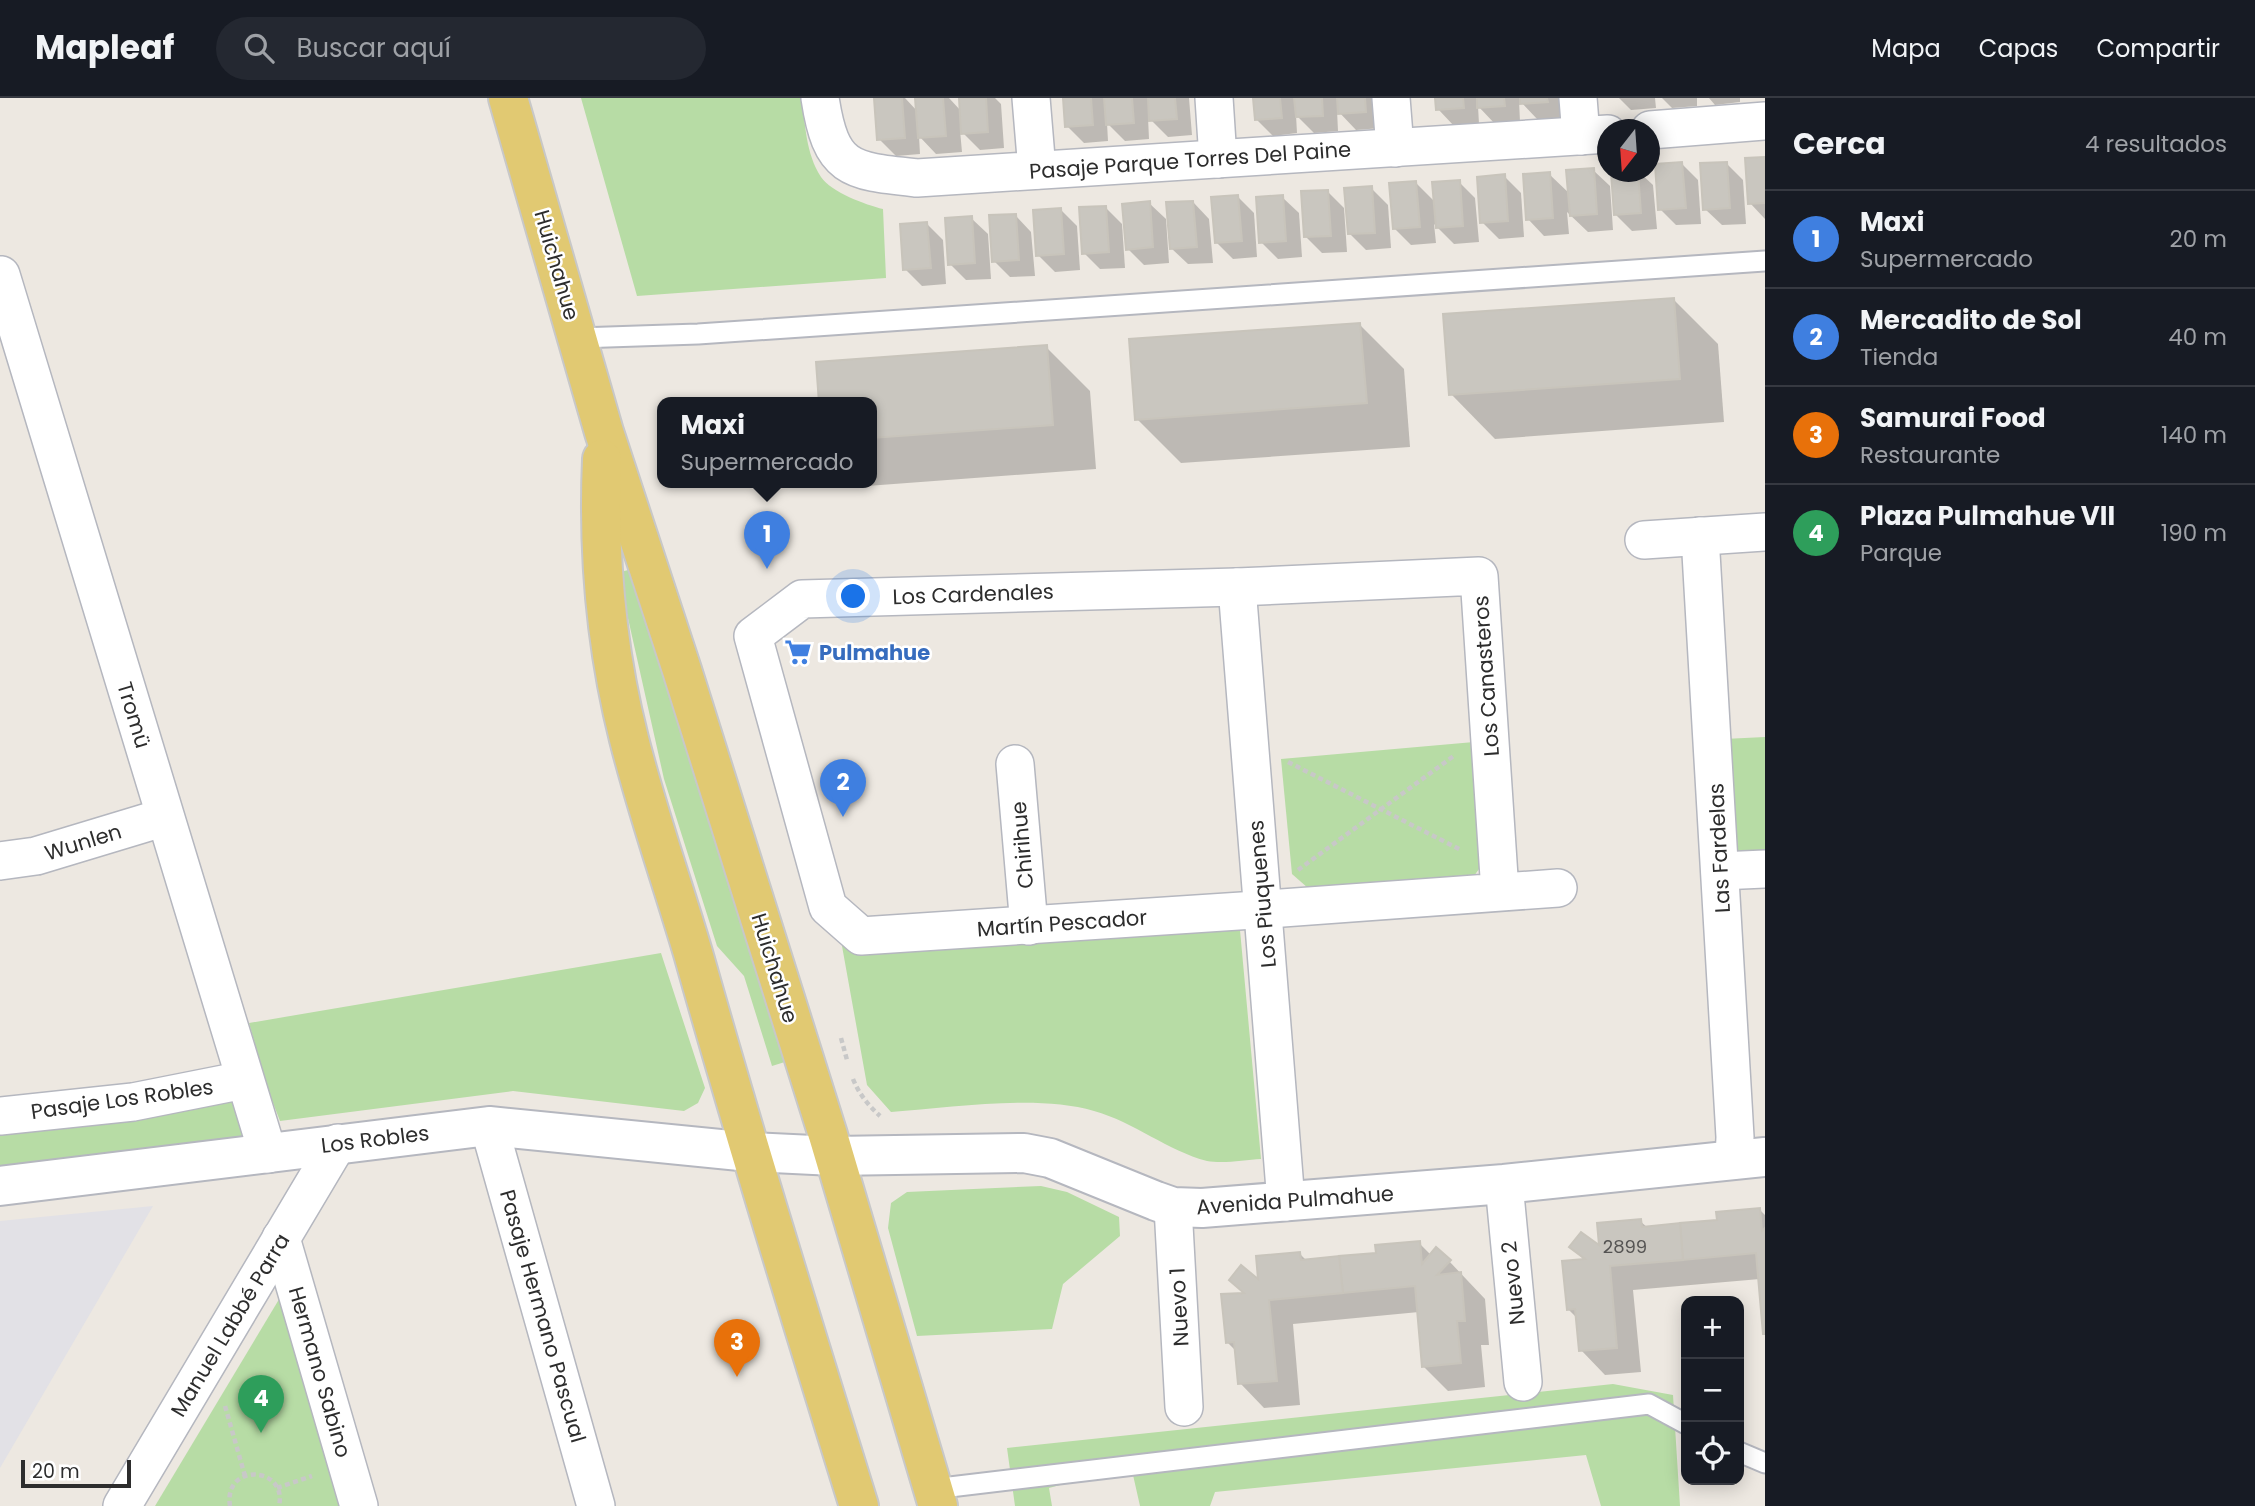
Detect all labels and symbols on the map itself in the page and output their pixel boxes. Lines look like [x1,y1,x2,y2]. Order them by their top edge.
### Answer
north arrow [1597,119,1660,182]
street label: Pasaje Parque Torres Del Paine [1028,134,1352,186]
street label: Huichahue [527,206,587,324]
pin: 1 [744,511,790,569]
street label: Los Cardenales [892,577,1054,611]
your location [836,579,870,613]
street label: Los Canasteros [1466,595,1506,757]
supermarket icon: Pulmahue [783,637,813,667]
place label: Pulmahue [819,638,930,667]
street label: Tromü [110,678,158,752]
pin: 2 [820,759,866,817]
street label: Las Fardelas [1701,782,1737,914]
street label: Chirihue [1004,800,1040,890]
street label: Wunlen [41,817,125,867]
street label: Los Piuquenes [1241,819,1283,969]
street label: Martín Pescador [976,903,1148,943]
street label: Huichahue [745,910,805,1026]
street label: Pasaje Los Robles [29,1072,215,1126]
street label: Los Robles [319,1118,431,1160]
street label: Avenida Pulmahue [1195,1179,1395,1221]
street label: Pasaje Hermano Pascual [493,1186,593,1446]
street label: Manuel Labbé Parra [164,1228,296,1422]
house number: 2899 [1603,1234,1647,1259]
street label: Nuevo 2 [1494,1240,1532,1326]
street label: Nuevo 1 [1162,1267,1196,1347]
street label: Hermano Sabino [282,1283,358,1461]
pin: 3 [714,1319,760,1377]
pin: 4 [238,1375,284,1433]
scale bar [21,1457,131,1489]

